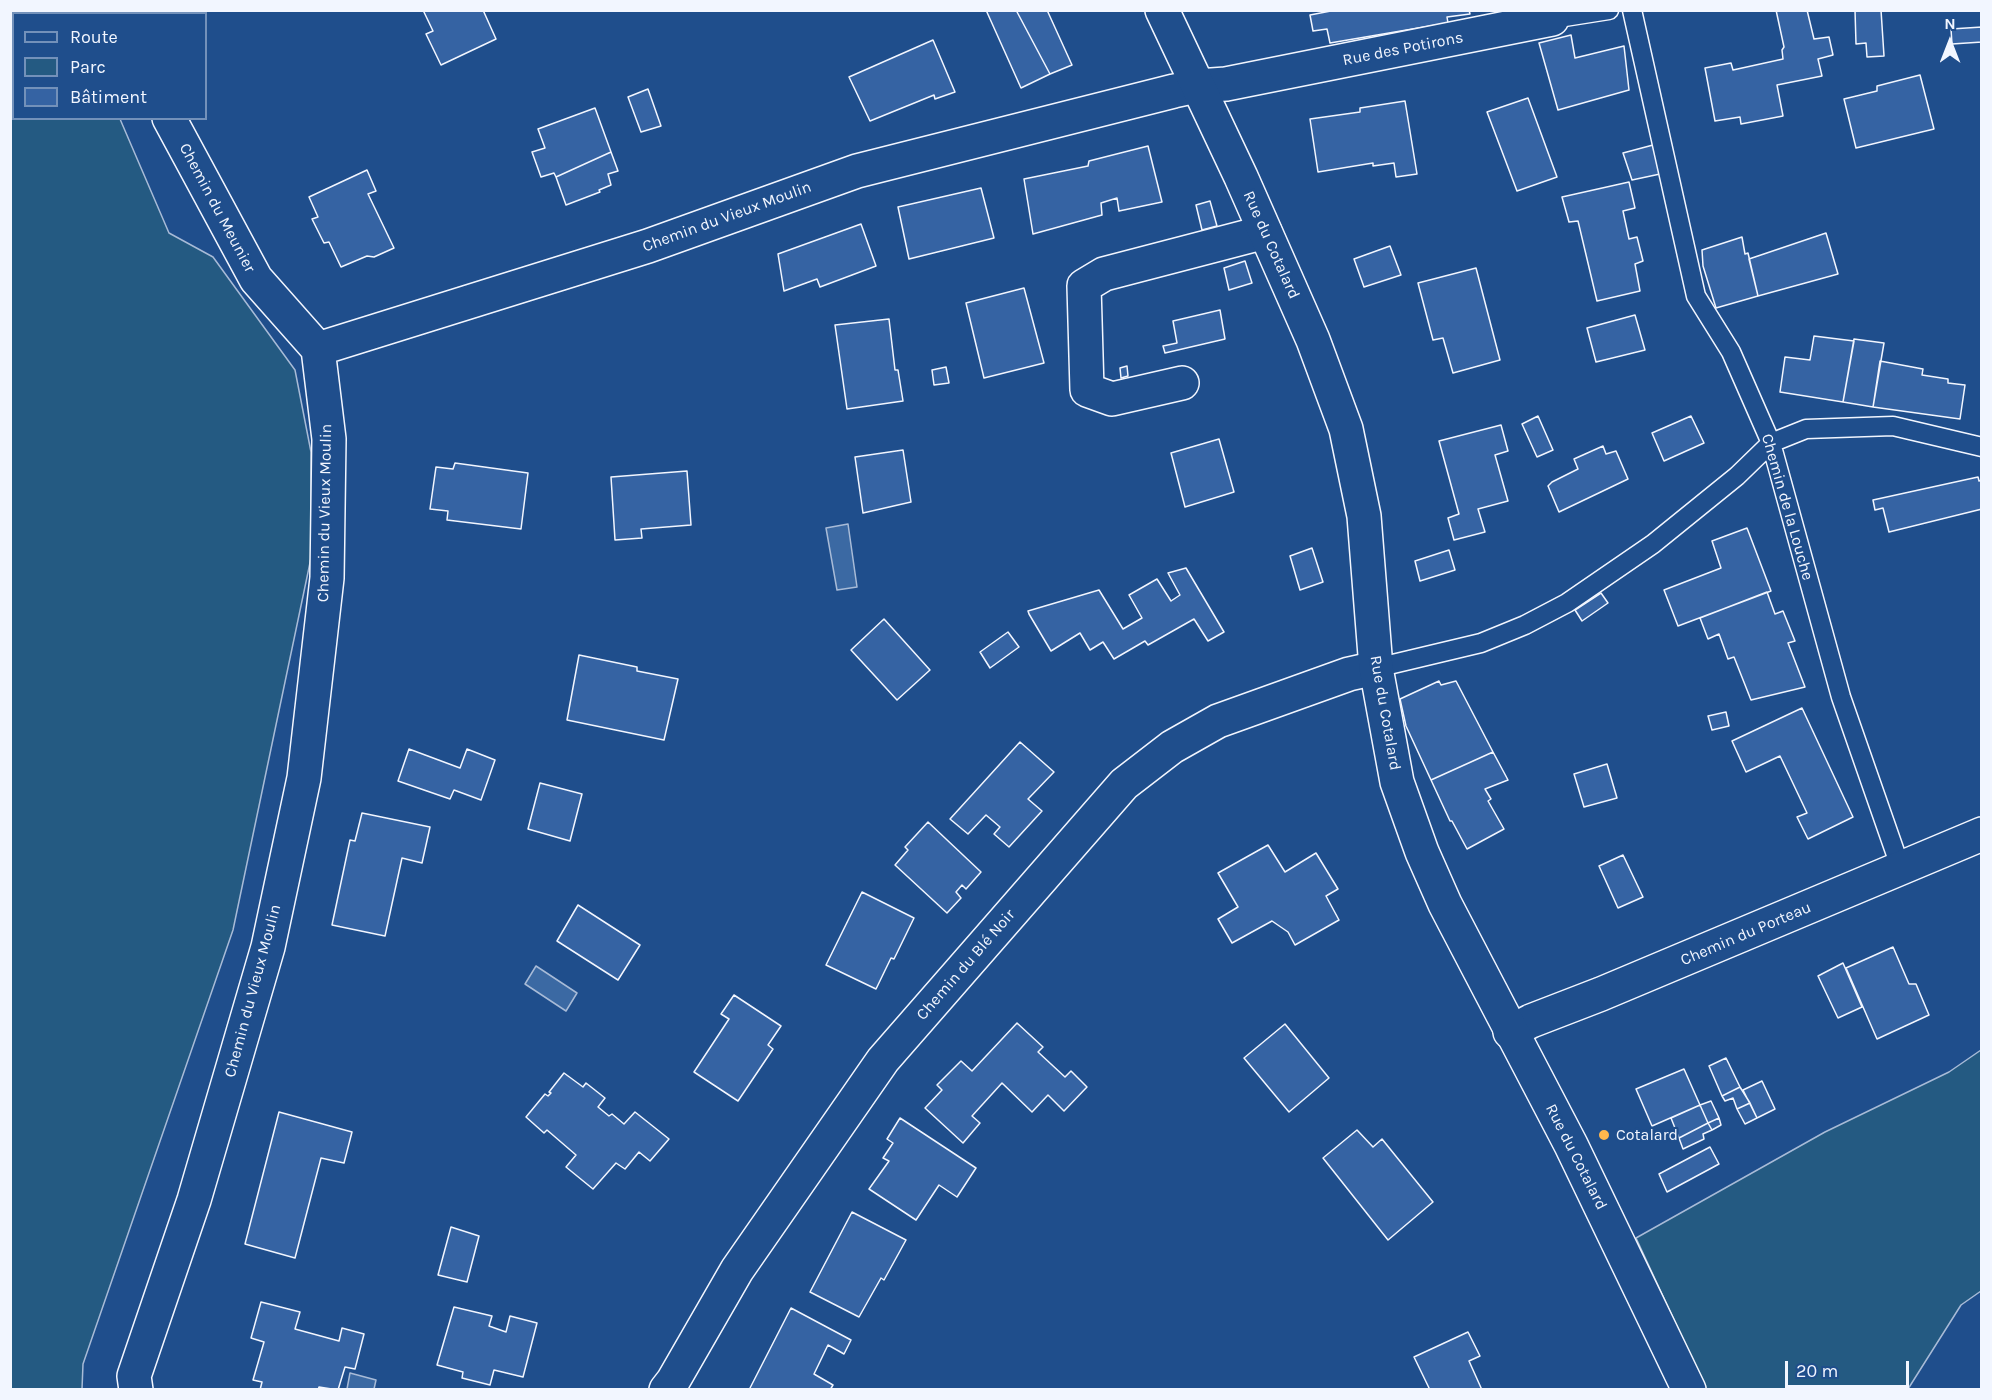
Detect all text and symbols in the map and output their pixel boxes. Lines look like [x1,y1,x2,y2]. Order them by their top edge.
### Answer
legend [12,12,207,120]
north arrow [1920,12,1980,72]
text: N [1944,14,1956,33]
text: Route [70,26,118,48]
street label: Rue des Potirons [1341,28,1465,70]
text: Parc [70,56,106,78]
text: Bâtiment [70,86,147,108]
street label: Chemin du Meunier [175,140,259,276]
street label: Chemin du Vieux Moulin [640,177,814,257]
street label: Rue du Cotalard [1239,188,1303,302]
street label: Chemin du Vieux Moulin [314,424,336,602]
street label: Chemin de la Louche [1757,432,1817,582]
street label: Rue du Cotalard [1365,654,1405,772]
street label: Chemin du Porteau [1678,898,1814,970]
street label: Chemin du Vieux Moulin [221,902,285,1080]
street label: Chemin du Blé Noir [913,906,1019,1024]
street label: Rue du Cotalard [1541,1101,1611,1213]
place label: Cotalard [1616,1125,1678,1145]
marker: Cotalard [1597,1128,1611,1142]
scale bar [1788,1349,1912,1387]
text: 20 m [1796,1360,1838,1382]

